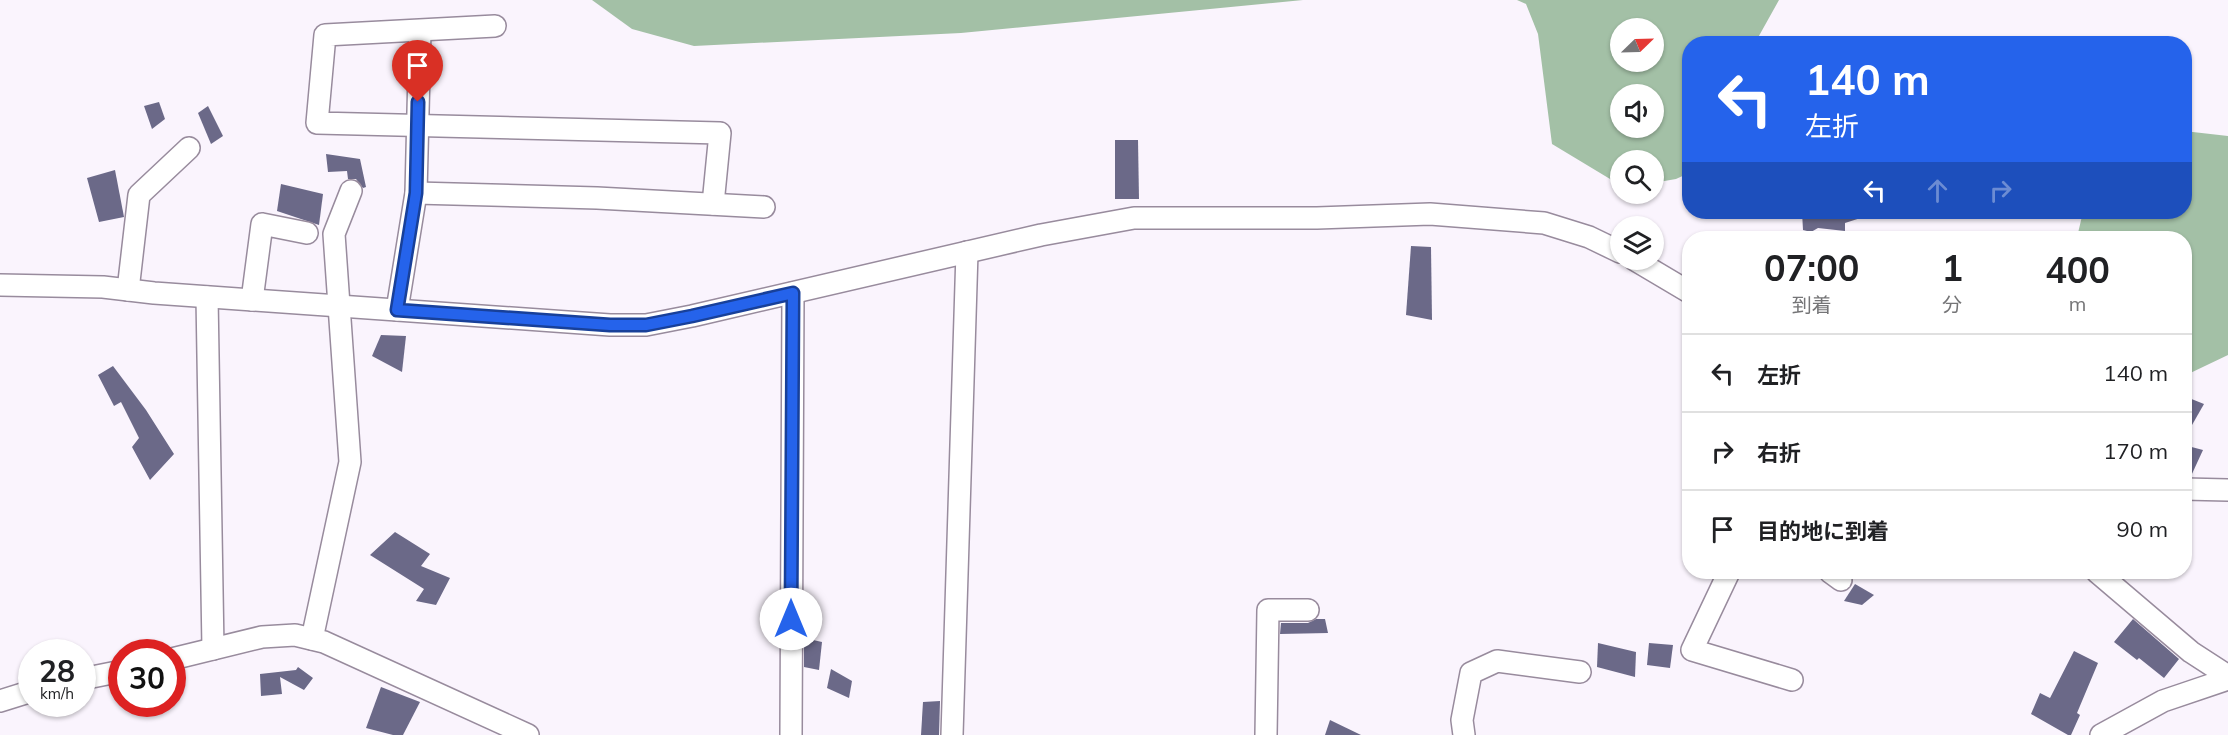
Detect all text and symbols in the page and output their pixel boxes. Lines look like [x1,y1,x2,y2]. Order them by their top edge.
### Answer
north arrow [1610,18,1664,72]
map controls [1610,18,1664,270]
pin [392,40,443,102]
icon: arrive [401,49,434,82]
text: 140 m [1805,53,1930,106]
icon: left [1706,60,1784,138]
button: sound [1610,84,1664,138]
text: 左折 [1805,109,1859,143]
button: search [1610,150,1664,204]
icon: left [1858,174,1891,207]
icon: ahead [1921,174,1954,207]
icon: right [1984,174,2017,207]
button: layers [1610,216,1664,270]
text: 07:00 [1764,245,1859,290]
text: 1 [1941,245,1963,290]
text: 400 [2045,247,2110,292]
text: m [2069,291,2086,316]
text: 到着 [1792,292,1832,317]
text: 分 [1942,292,1962,317]
icon: left [1706,357,1739,390]
text: 140 m [2103,359,2168,387]
text: 左折 [1757,361,1801,389]
icon: right [1706,435,1739,468]
text: 170 m [2103,437,2168,465]
text: 右折 [1757,439,1801,467]
icon: arrive [1706,513,1739,546]
text: 90 m [2117,515,2168,543]
text: 目的地に到着 [1757,517,1889,545]
position arrow [759,587,823,651]
speed limit sign: 30 [108,639,186,717]
text: 28 [39,652,75,690]
text: km/h [40,684,74,703]

